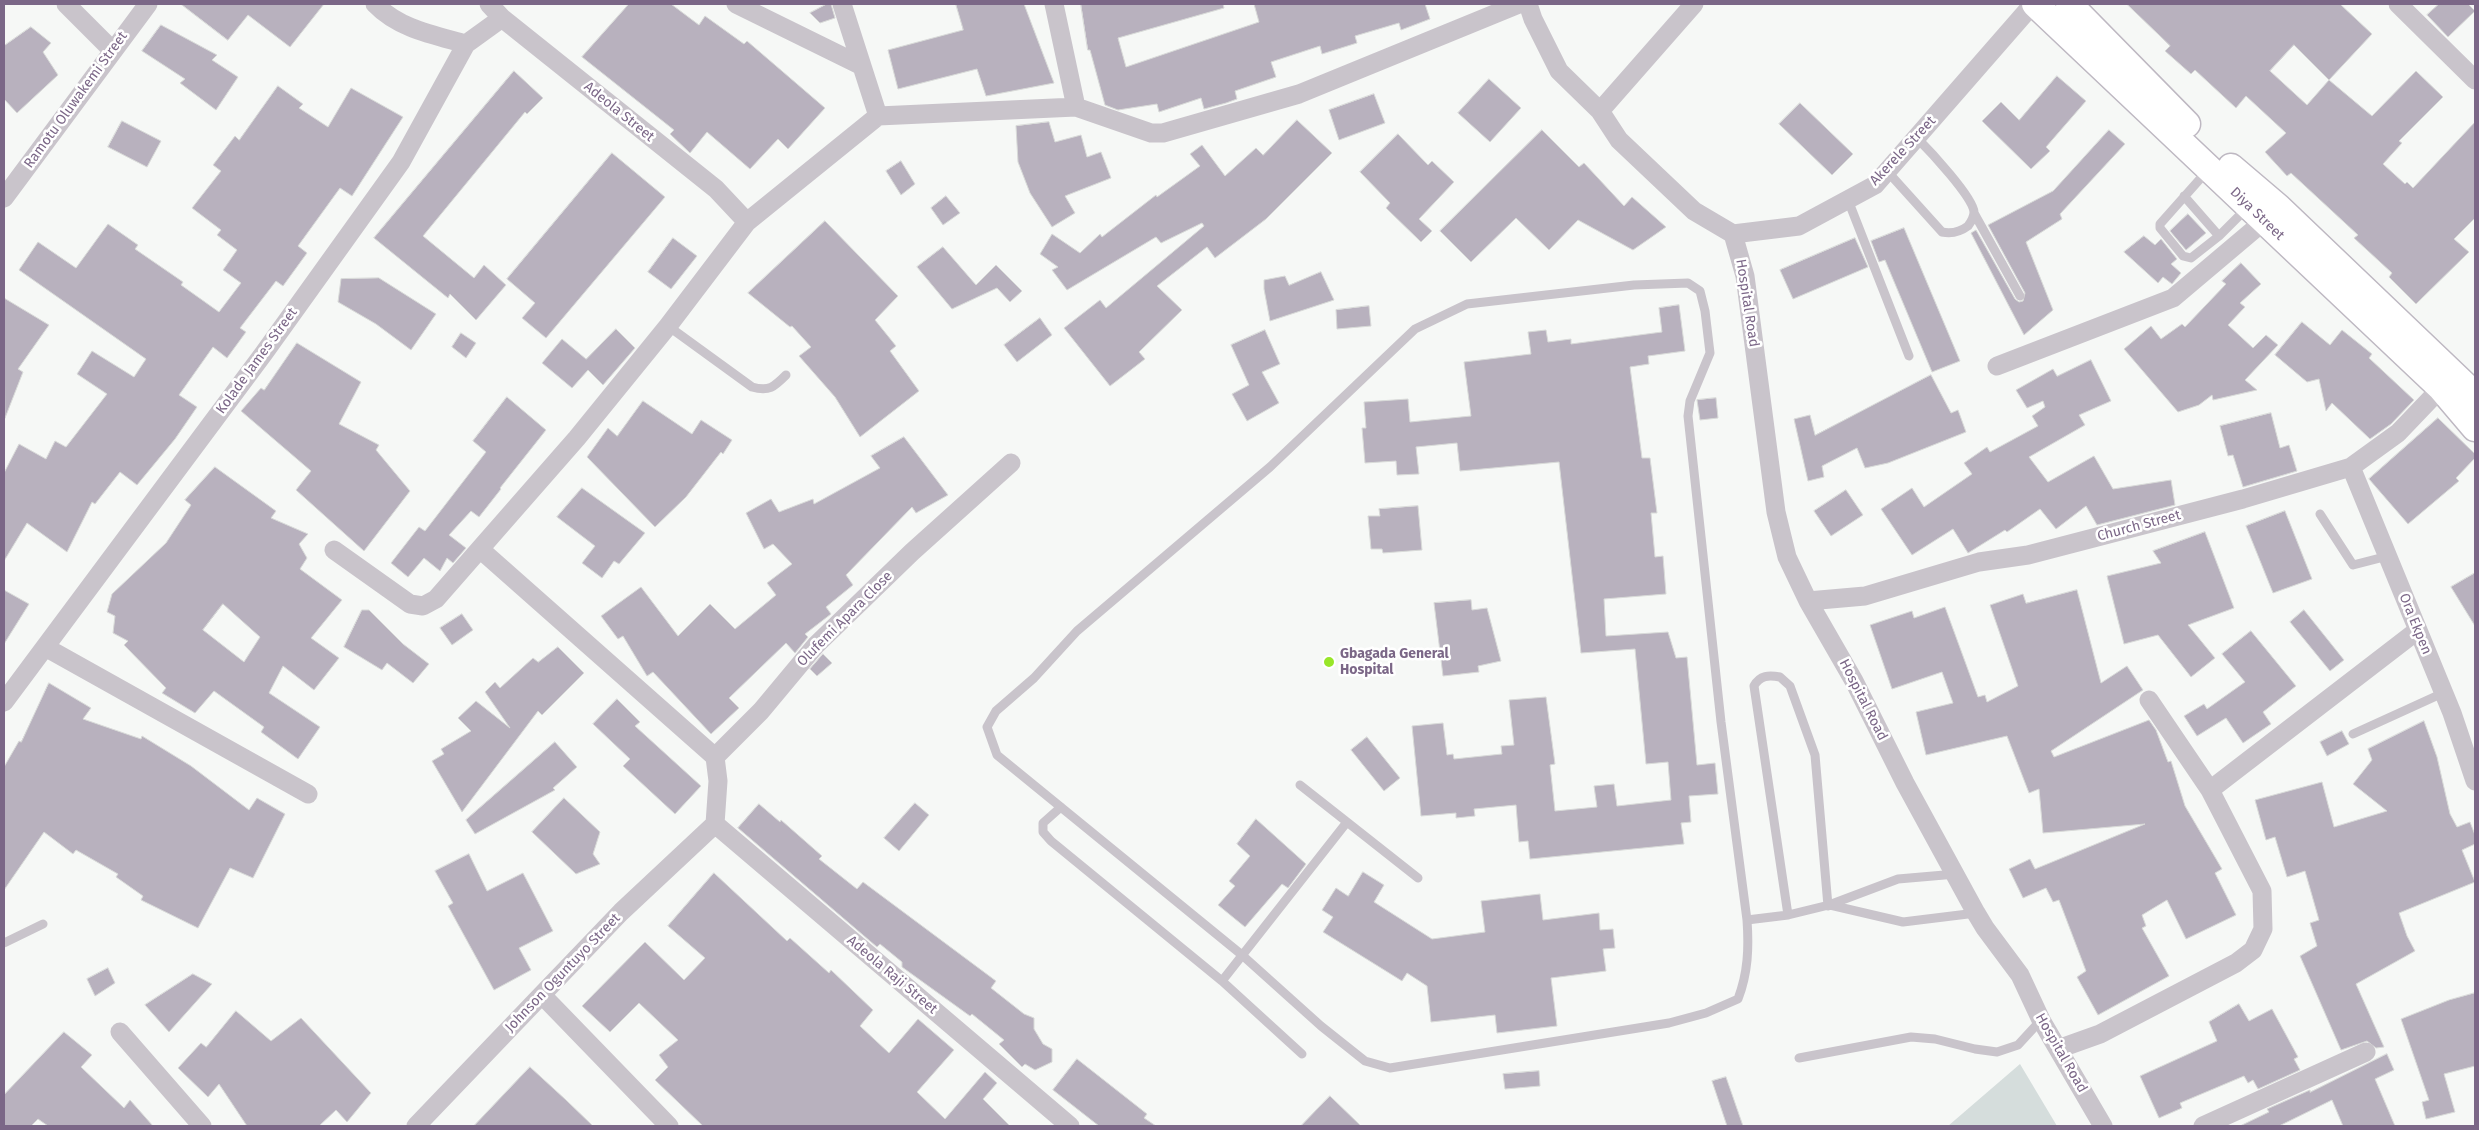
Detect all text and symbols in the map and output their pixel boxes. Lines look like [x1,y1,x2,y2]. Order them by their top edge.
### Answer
street label: Ramotu Oluwakemi Street [21,28,131,172]
street label: Adeola Street [580,79,658,145]
street label: Akerele Street [1867,113,1939,189]
street label: Diya Street [2226,184,2288,244]
street label: Hospital Road [1732,258,1762,348]
street label: Kolade James Street [213,305,301,417]
street label: Church Street [2095,507,2183,545]
street label: Olufemi Apara Close [794,568,896,670]
street label: Ora Ekpen [2395,591,2435,657]
place label: Gbagada General Hospital [1340,646,1449,679]
marker: Gbagada General Hospital [1322,655,1336,669]
street label: Hospital Road [1835,657,1891,743]
street label: Johnson Oguntuyo Street [502,910,624,1036]
street label: Adeola Raji Street [843,932,941,1018]
street label: Hospital Road [2031,1010,2091,1096]

